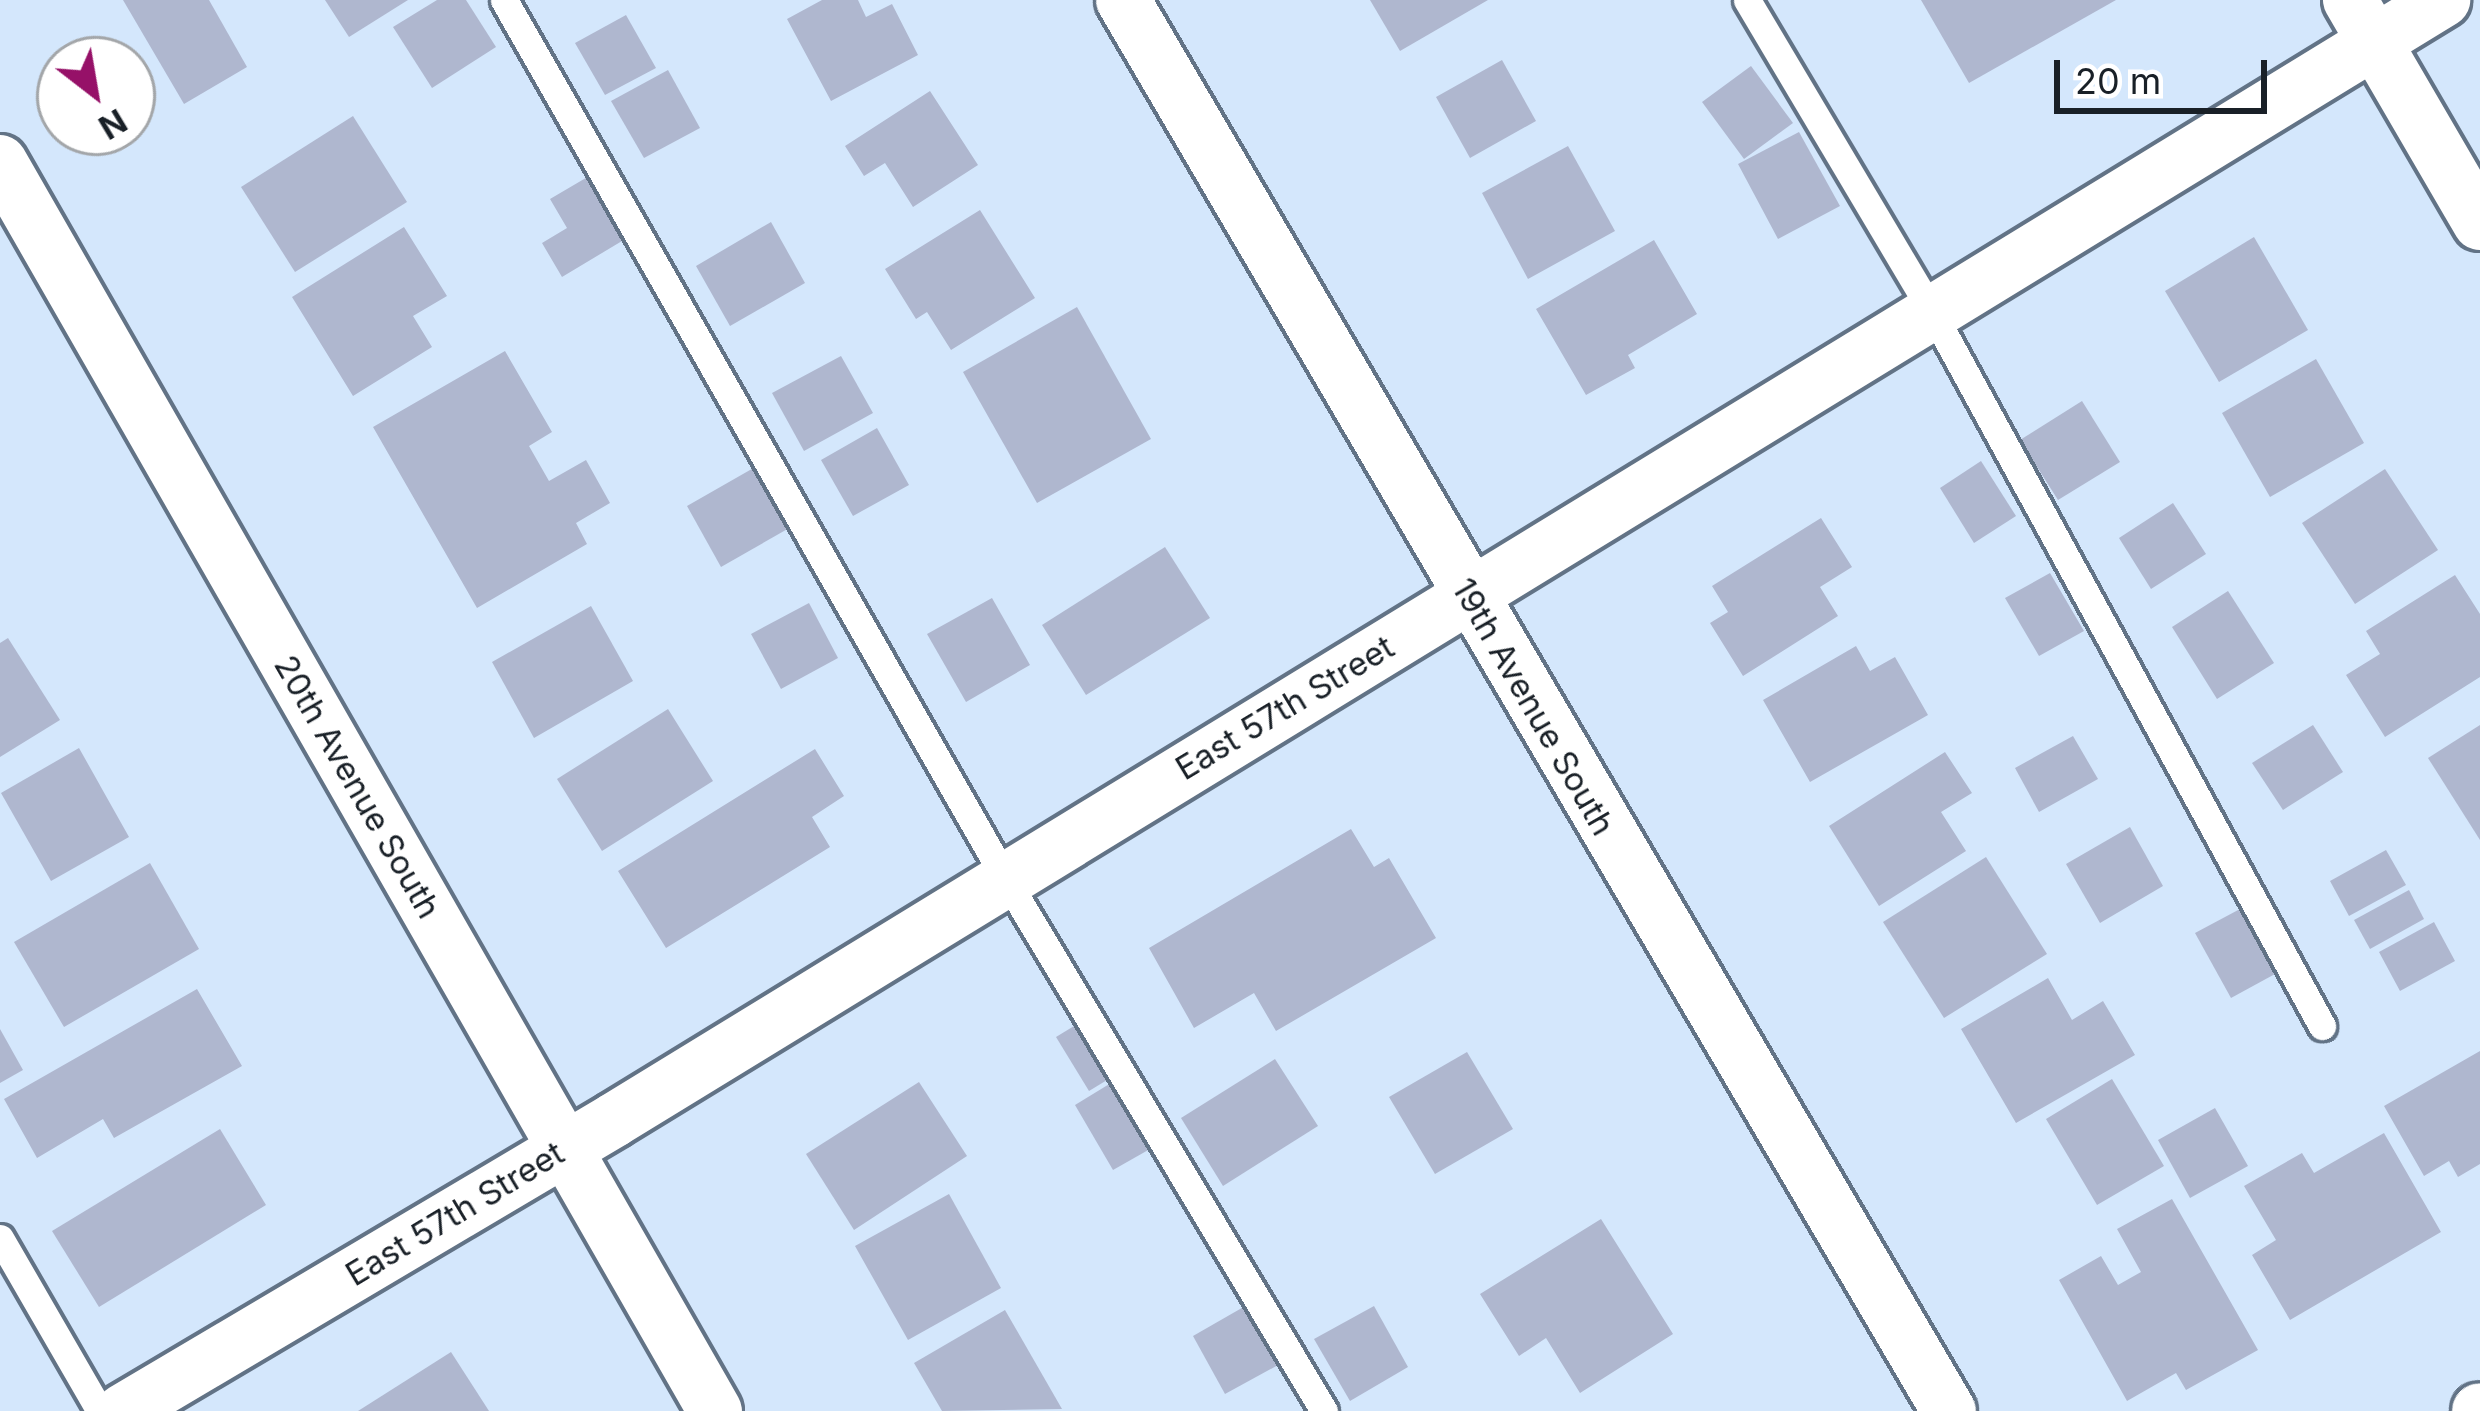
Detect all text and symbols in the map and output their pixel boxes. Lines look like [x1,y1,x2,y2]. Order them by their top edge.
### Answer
north arrow [36,36,156,156]
scale bar [2060,36,2273,110]
text: 20 m [2075,59,2161,103]
text: N [92,101,134,148]
street label: 19th Avenue South [1443,572,1623,842]
street label: East 57th Street [1169,627,1401,789]
street label: 20th Avenue South [266,648,448,926]
street label: East 57th Street [339,1133,571,1295]

